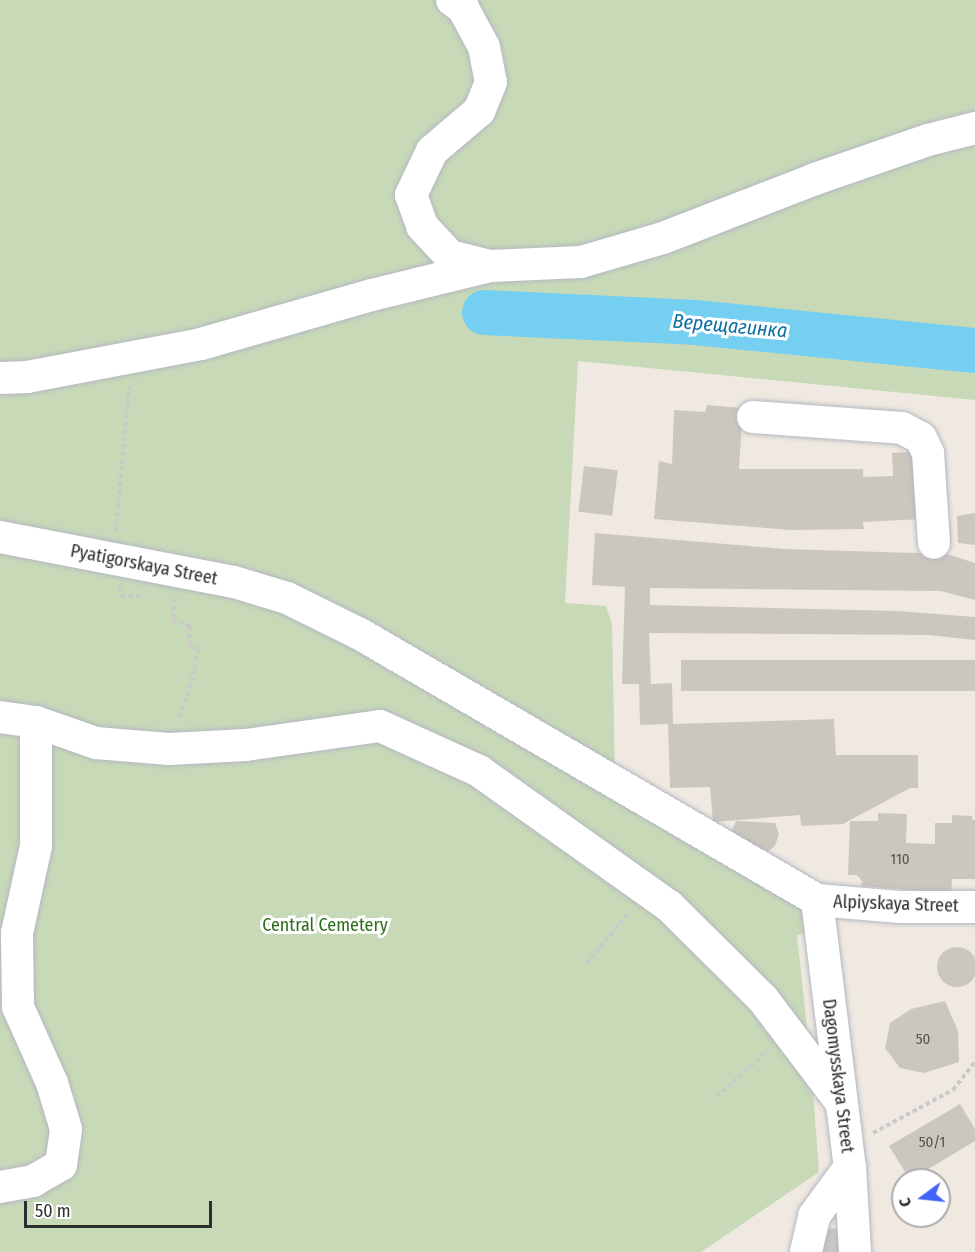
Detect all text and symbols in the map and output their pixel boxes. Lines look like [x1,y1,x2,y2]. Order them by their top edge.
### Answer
water label: Верещагинка [671,309,789,343]
street label: Pyatigorskaya Street [69,540,219,590]
house number: 110 [890,851,910,869]
street label: Alpiyskaya Street [833,891,959,917]
park label: Central Cemetery [262,914,388,936]
street label: Dagomysskaya Street [818,998,858,1154]
house number: 50 [916,1031,930,1049]
house number: 50/1 [919,1134,945,1152]
north arrow [891,1168,951,1228]
scale bar [27,1189,214,1227]
text: С [895,1196,915,1209]
text: 50 m [35,1200,71,1222]

